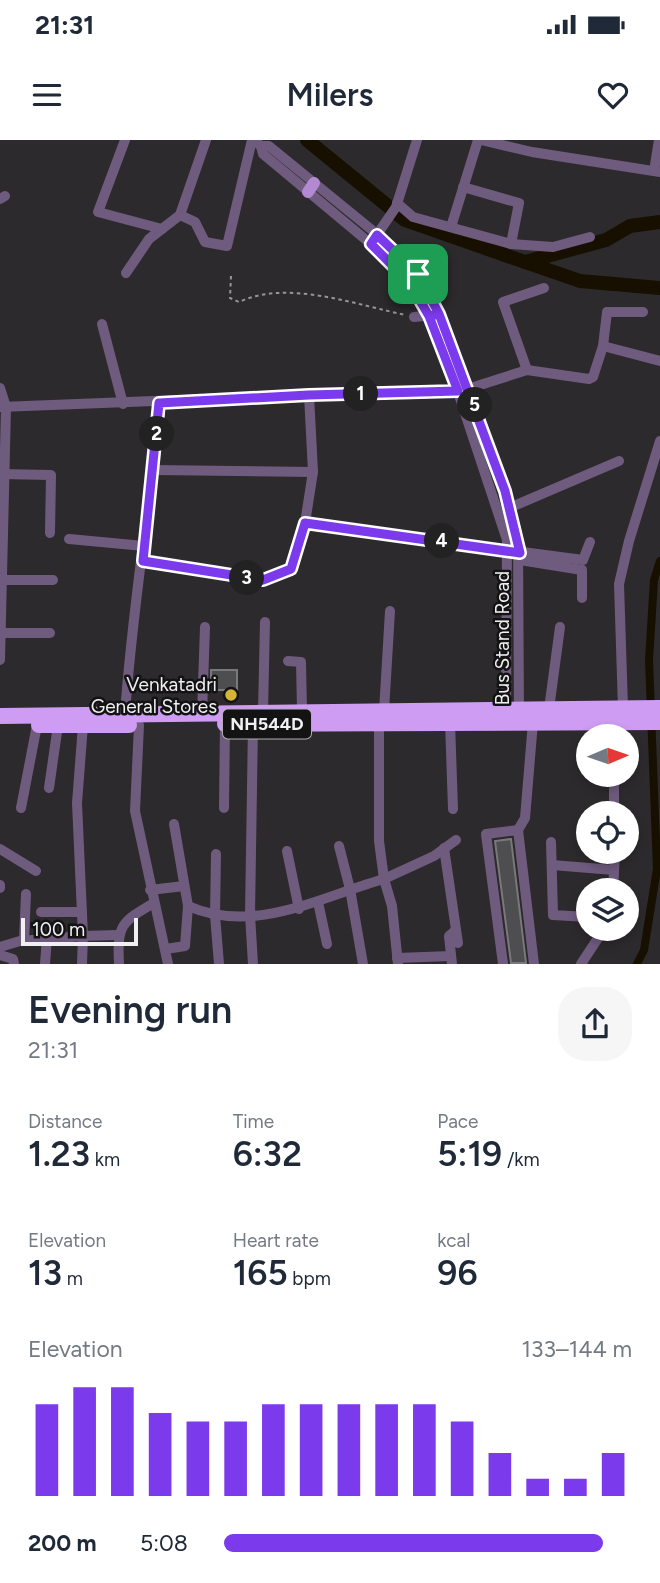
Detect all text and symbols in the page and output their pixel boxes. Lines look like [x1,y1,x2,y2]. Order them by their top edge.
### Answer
text: 21:31 [35,9,94,41]
icon: menu [28,76,66,114]
text: Milers [286,76,374,114]
icon: heart [594,76,632,114]
pin [388,244,448,304]
icon: arrive [399,255,437,293]
pin: 1 [344,376,378,412]
text: 1 [356,382,365,405]
pin: 5 [458,387,492,422]
text: 5 [469,393,480,416]
pin: 2 [140,416,174,452]
text: 2 [151,422,162,445]
pin: 4 [424,524,460,558]
text: 4 [435,529,448,552]
pin: 3 [230,560,264,596]
text: 3 [241,566,252,589]
street label: Bus Stand Road [491,571,514,705]
place label: Venkatadri General Stores [91,673,217,718]
marker: Venkatadri General Stores [223,687,239,703]
road number: NH544D [223,710,311,738]
north arrow [576,724,639,788]
map controls [576,724,639,941]
button: locate [576,801,639,864]
button: layers [576,878,639,941]
scale bar [21,914,138,946]
text: 100 m [32,918,85,941]
text: Evening run [28,987,232,1033]
button: share [558,987,632,1061]
text: 21:31 [28,1036,78,1064]
text: Distance [28,1110,102,1133]
text: Time [233,1110,274,1133]
text: Pace [437,1110,478,1133]
text: 1.23 [28,1133,90,1175]
text: 6:32 [233,1133,302,1175]
text: 5:19 [437,1133,502,1175]
text: km [90,1148,120,1171]
text: /km [502,1148,540,1171]
text: Elevation [28,1229,106,1252]
text: Heart rate [233,1229,319,1252]
text: kcal [437,1229,471,1252]
text: 13 [28,1252,62,1294]
text: 165 [233,1252,288,1294]
text: 96 [437,1252,478,1294]
text: m [62,1267,83,1290]
text: bpm [288,1267,331,1290]
text: Elevation [28,1335,123,1363]
text: 133–144 m [522,1335,632,1363]
text: 200 m [28,1529,97,1557]
text: 5:08 [140,1529,188,1557]

